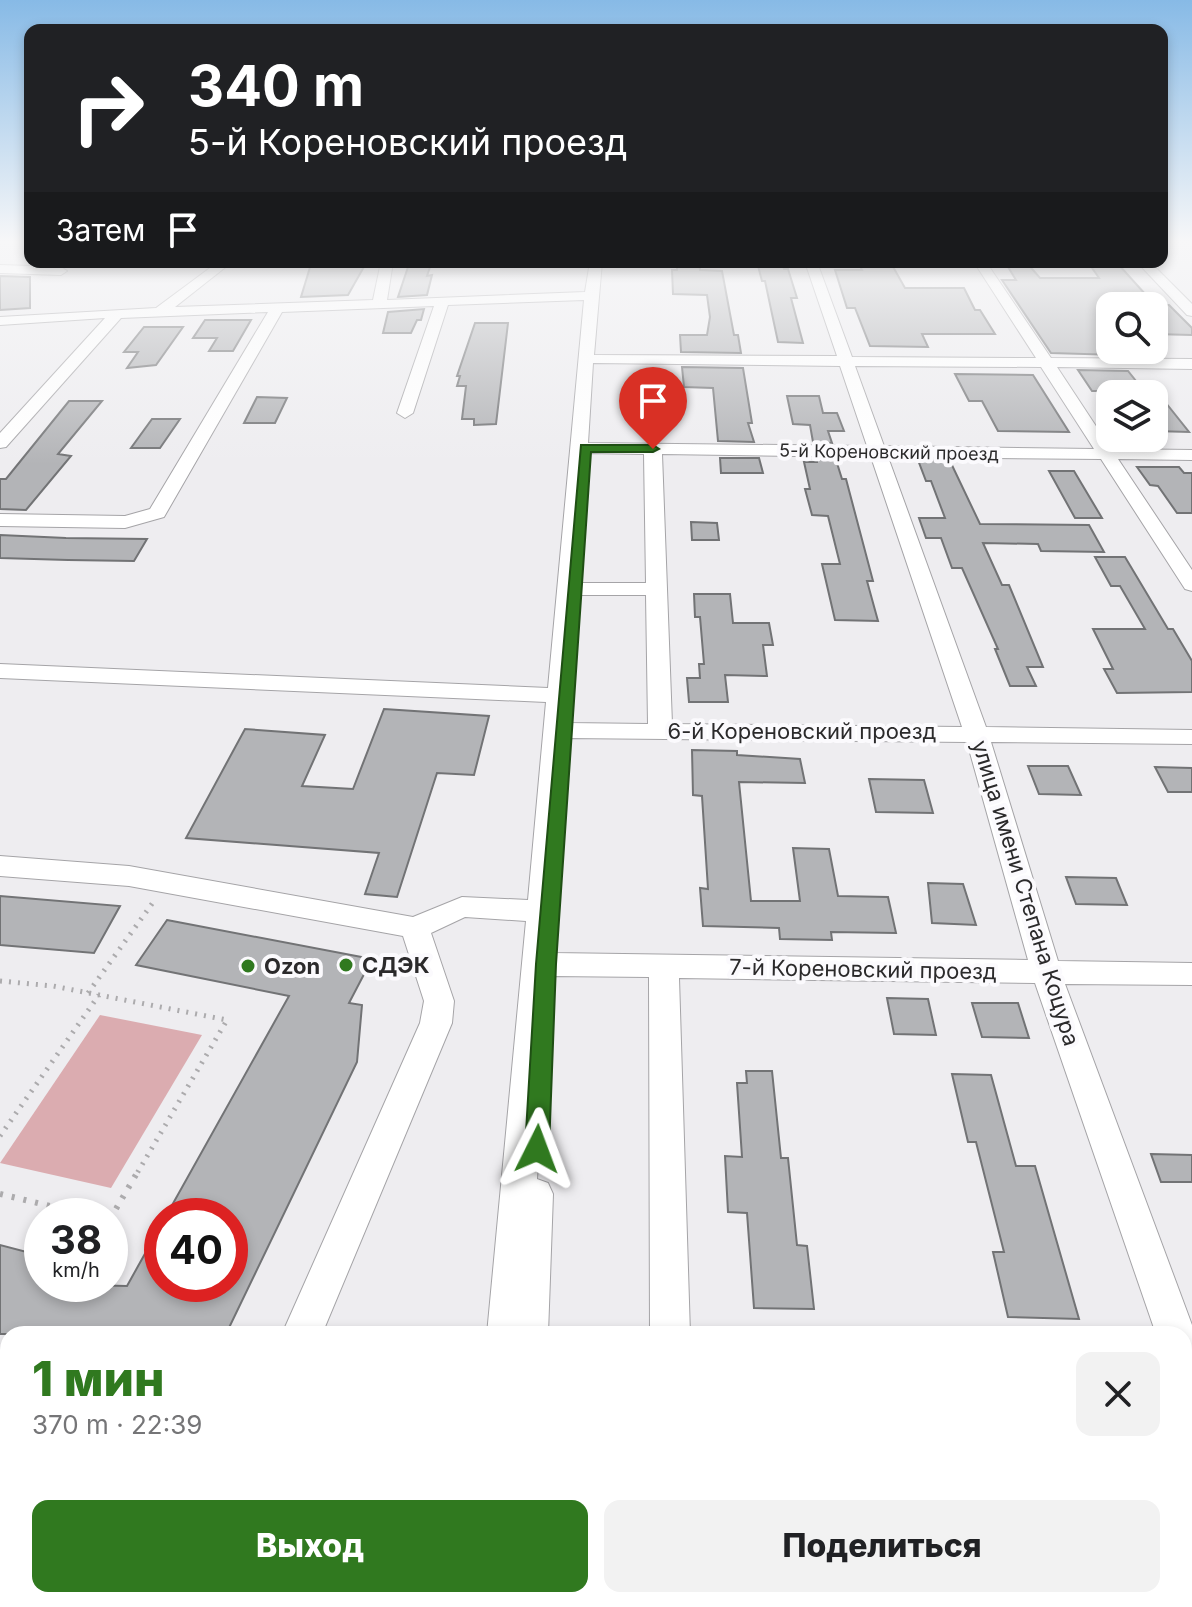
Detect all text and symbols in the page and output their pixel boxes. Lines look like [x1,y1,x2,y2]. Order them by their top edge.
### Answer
text: 340 m [188,52,364,120]
icon: right [56,56,160,160]
text: 5-й Кореновский проезд [188,120,627,164]
icon: arrive [161,208,205,252]
text: Затем [56,212,145,248]
map controls [1096,292,1168,452]
button: search [1096,292,1168,364]
pin [619,367,687,449]
icon: arrive [631,379,675,423]
button: layers [1096,380,1168,452]
street label: 5-й Кореновский проезд [779,440,999,464]
street label: 6-й Кореновский проезд [668,718,937,744]
street label: улица имени Степана Коцура [967,737,1085,1049]
place label: СДЭК [362,952,430,978]
place label: Ozon [264,953,320,979]
street label: 7-й Кореновский проезд [729,954,997,984]
marker: СДЭК [337,956,355,974]
marker: Ozon [239,957,257,975]
position arrow [495,1107,579,1191]
speed limit sign: 40 [144,1198,248,1302]
text: 38 [50,1215,102,1264]
text: km/h [52,1258,100,1282]
text: 1 мин [32,1349,164,1408]
button: close [1076,1352,1160,1436]
text: 370 m · 22:39 [32,1409,202,1440]
button: Выход [32,1500,588,1592]
button: Поделиться [604,1500,1160,1592]

